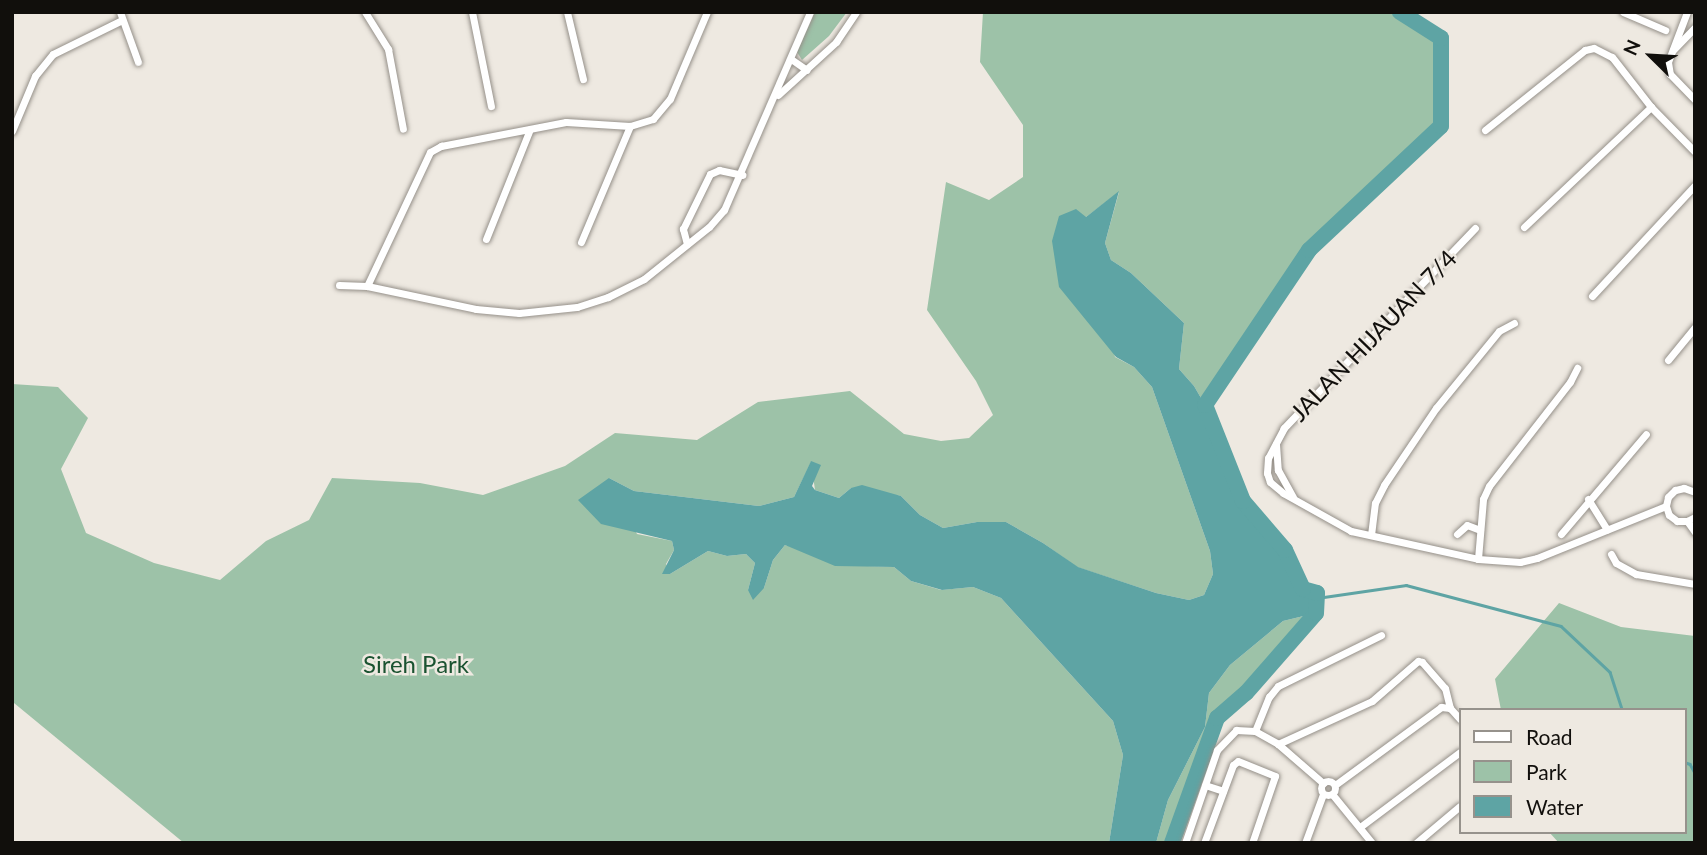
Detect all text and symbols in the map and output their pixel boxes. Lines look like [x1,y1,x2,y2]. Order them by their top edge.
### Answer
north arrow [1616,21,1686,91]
text: N [1618,36,1645,59]
street label: JALAN HIJAUAN 7/4 [1284,243,1462,427]
park label: Sireh Park [363,650,469,678]
legend [1458,708,1686,834]
text: Road [1526,724,1573,749]
text: Park [1526,759,1567,784]
text: Water [1526,794,1583,819]

